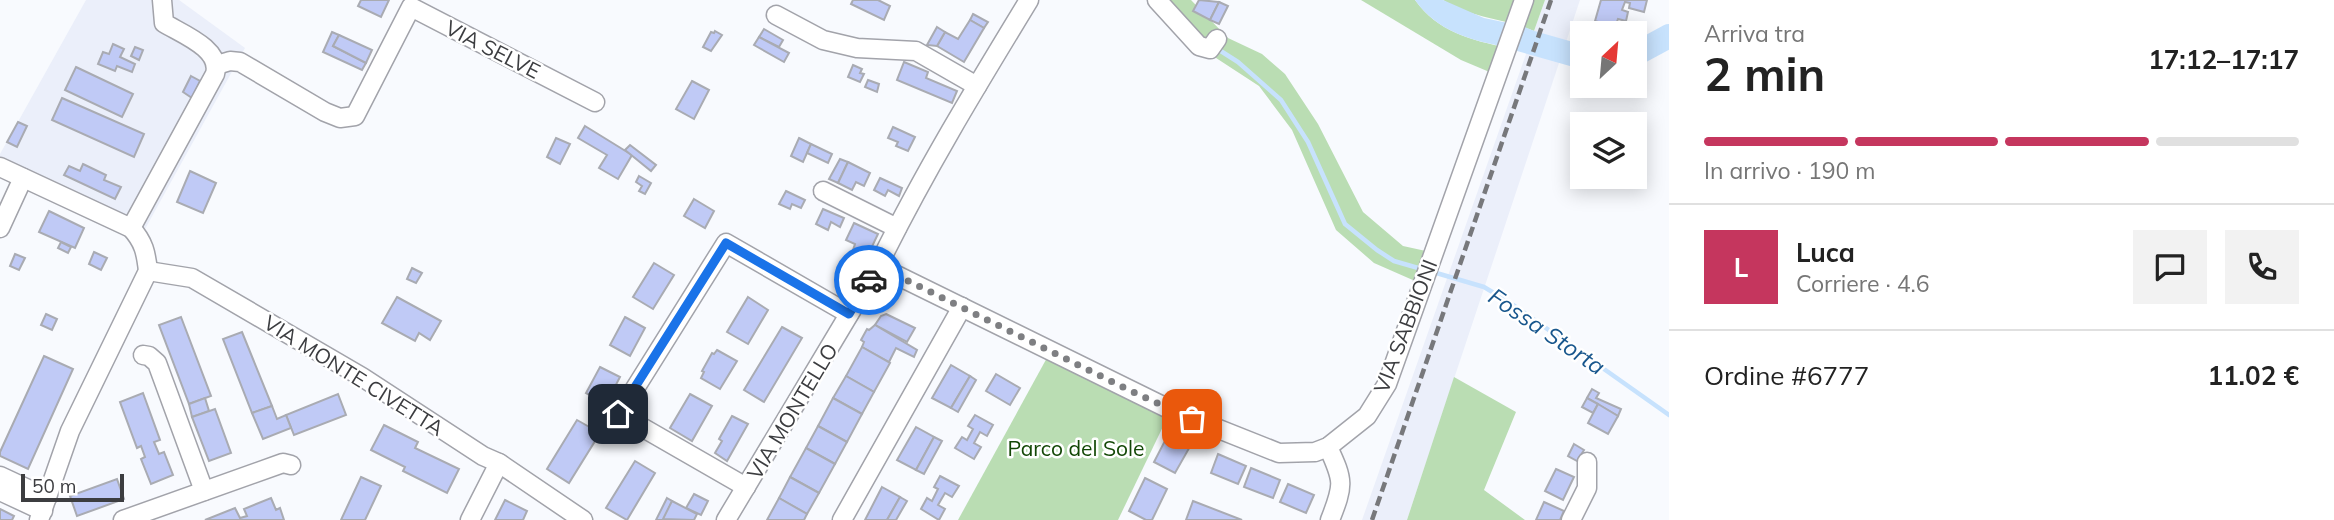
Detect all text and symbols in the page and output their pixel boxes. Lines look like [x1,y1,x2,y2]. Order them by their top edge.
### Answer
street label: VIA SELVE [441,14,545,84]
text: Arriva tra [1704,19,1805,48]
north arrow [1570,21,1647,98]
map controls [1570,21,1647,189]
text: 17:12–17:17 [2148,43,2299,76]
text: 2 min [1704,45,1825,103]
button: layers [1570,112,1647,189]
text: In arrivo · 190 m [1704,156,1876,185]
button: chat [2133,230,2207,304]
button: phone [2225,230,2299,304]
text: Luca [1796,236,1855,269]
courier [834,245,904,315]
text: L [1734,251,1748,284]
street label: VIA SABBIONI [1368,256,1442,396]
icon: car [850,261,888,299]
text: Corriere · 4.6 [1796,269,1930,298]
water label: Fossa Storta [1483,281,1611,381]
street label: VIA MONTE CIVETTA [259,309,449,441]
street label: VIA MONTELLO [741,338,843,484]
text: Ordine #6777 [1704,359,1869,392]
text: 11.02 € [2207,359,2299,392]
pin [588,384,648,444]
pin [1162,389,1222,449]
icon: home [599,395,637,433]
icon: bag [1173,400,1211,438]
park label: Parco del Sole [1008,435,1144,461]
scale bar [21,471,124,503]
text: 50 m [32,474,76,498]

